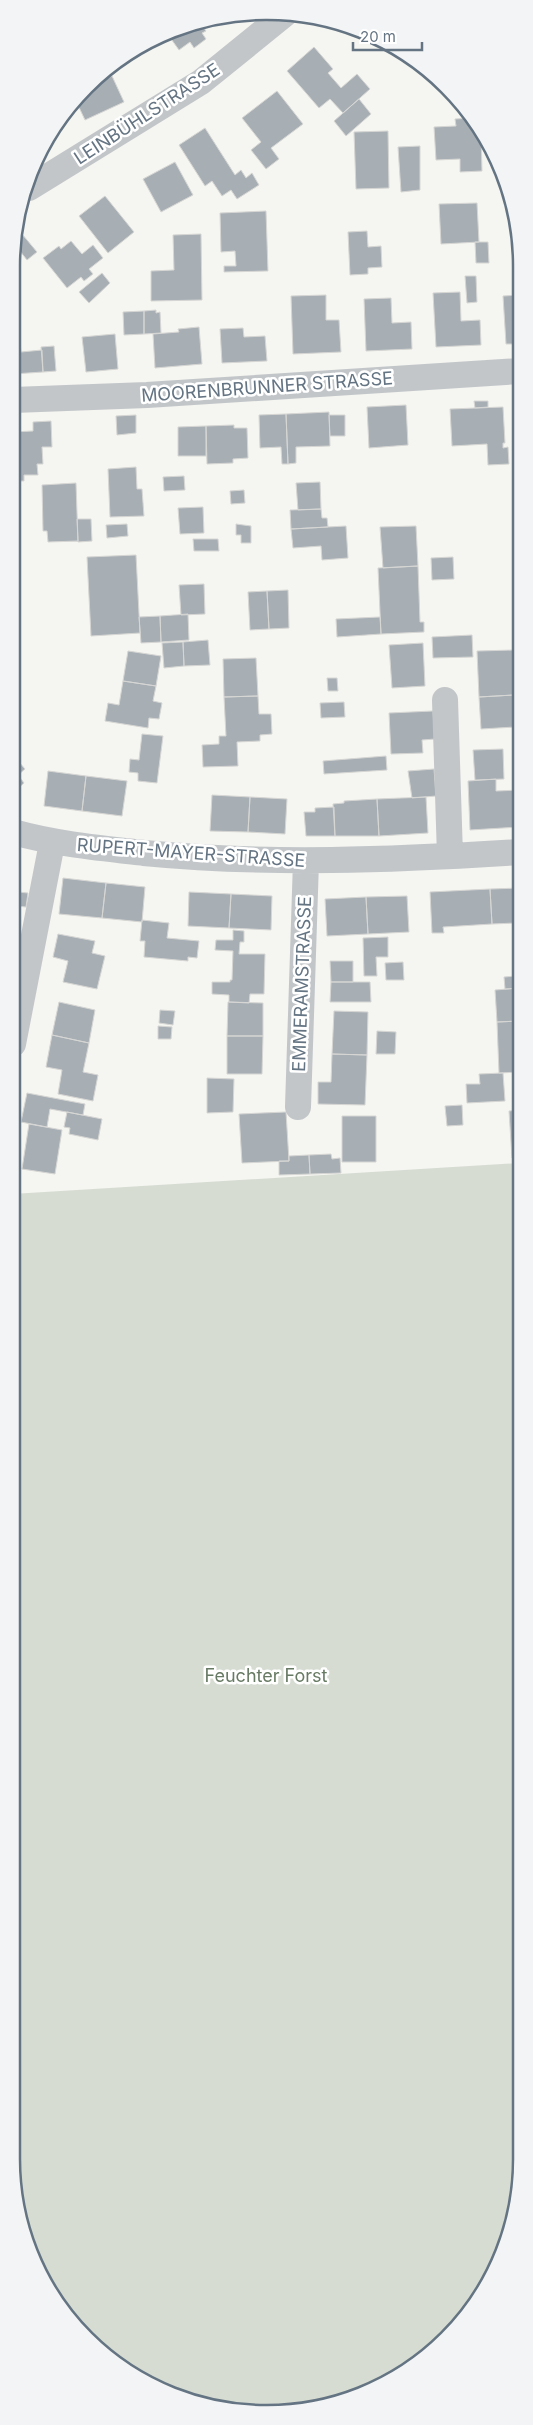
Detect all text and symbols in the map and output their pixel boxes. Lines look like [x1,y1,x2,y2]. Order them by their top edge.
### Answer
scale bar [353,20,422,52]
text: 20 m [360,27,396,46]
street label: LEINBÜHLSTRASSE [70,58,223,168]
street label: MOORENBRUNNER STRASSE [140,367,393,406]
street label: RUPERT-MAYER-STRASSE [76,834,306,871]
street label: EMMERAMSTRASSE [288,896,315,1072]
park label: Feuchter Forst [205,1665,328,1686]

